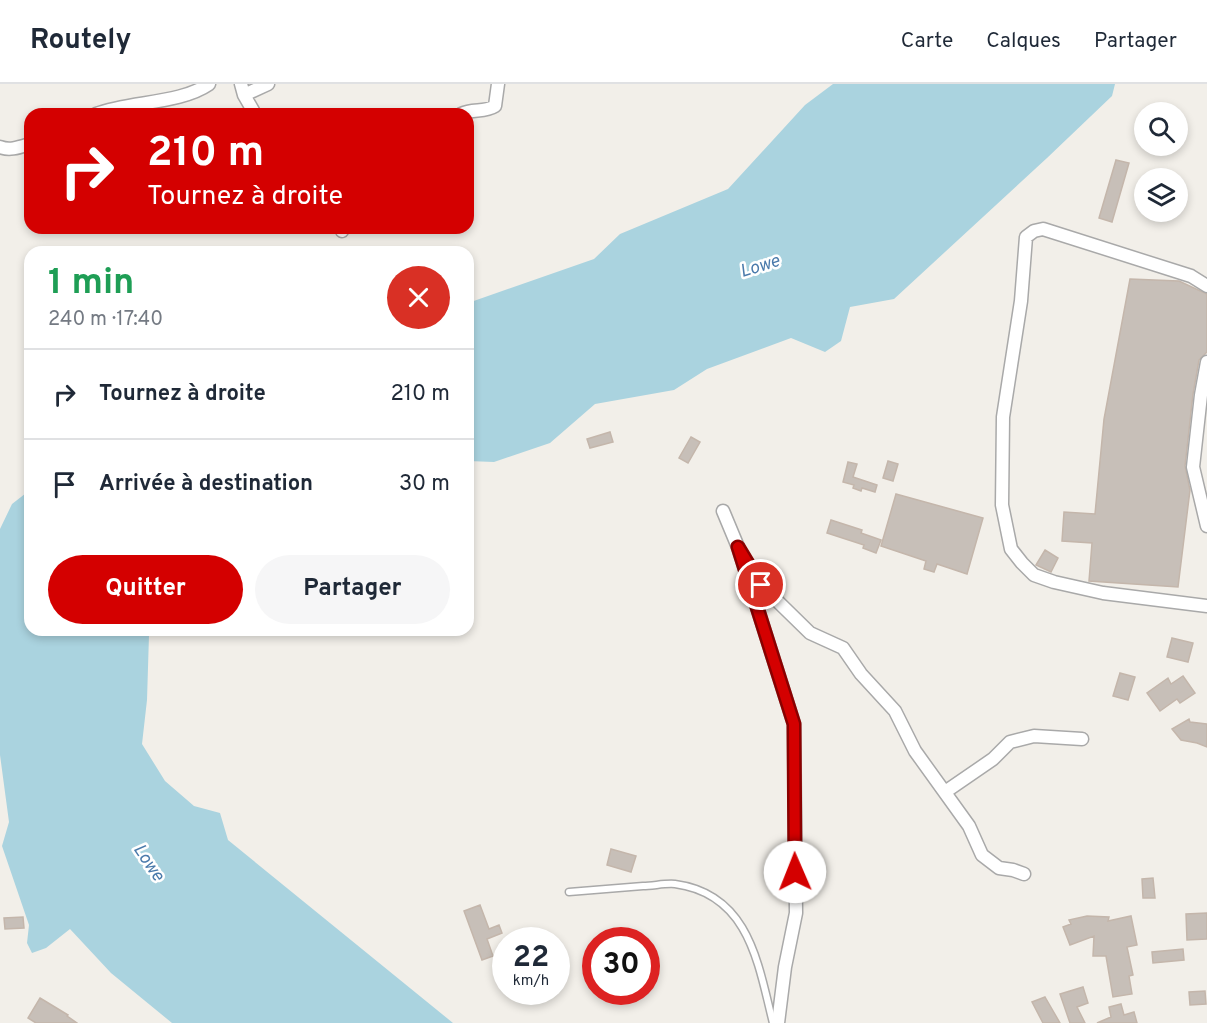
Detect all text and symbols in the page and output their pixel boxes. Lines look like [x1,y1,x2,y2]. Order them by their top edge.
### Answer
text: Routely [30,23,131,59]
text: Carte [901,28,953,55]
text: Calques [986,28,1061,55]
text: Partager [1094,28,1177,55]
map controls [1134,102,1188,222]
button: search [1134,102,1188,156]
text: 210 m [147,128,264,181]
icon: right [48,132,126,210]
button: layers [1134,168,1188,222]
text: Tournez à droite [147,180,343,214]
water label: Lowe [737,250,783,284]
text: 1 min [48,261,134,307]
button: close [387,266,450,329]
text: 240 m · 17:40 [48,307,163,333]
icon: right [48,378,81,411]
text: Tournez à droite [99,381,266,408]
text: 210 m [390,381,450,408]
icon: arrive [48,468,81,501]
text: Arrivée à destination [99,471,313,498]
text: 30 m [399,471,450,498]
button: Quitter [48,555,243,624]
button: Partager [255,555,450,624]
pin [735,559,786,610]
icon: arrive [744,568,777,601]
water label: Lowe [127,840,169,887]
position arrow [763,840,827,904]
speed limit sign: 30 [582,927,660,1005]
text: 22 [513,940,549,977]
text: km/h [513,972,549,991]

